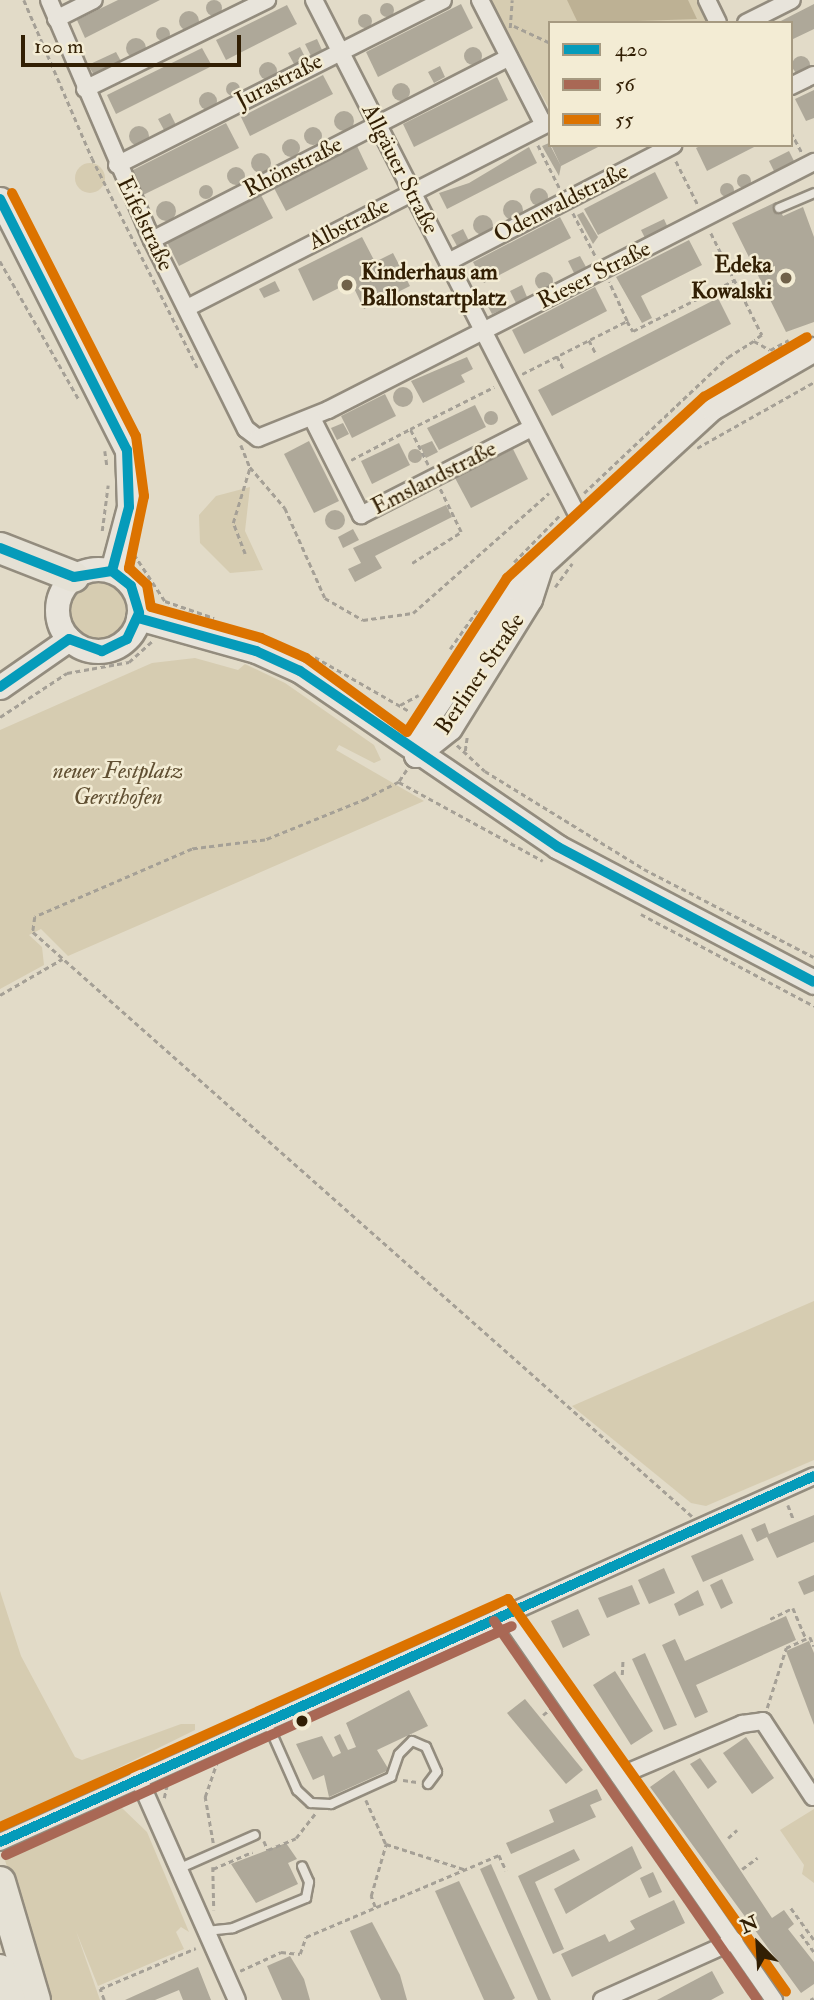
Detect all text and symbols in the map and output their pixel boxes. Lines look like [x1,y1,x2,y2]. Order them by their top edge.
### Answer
scale bar [24,21,245,65]
legend [548,21,793,147]
text: 100 m [34,33,84,60]
text: 420 [615,36,648,63]
street label: Jurastraße [231,47,327,115]
text: 56 [615,71,635,98]
street label: Allgäuer Straße [355,99,445,239]
text: 55 [615,106,633,133]
street label: Rhönstraße [239,130,347,204]
street label: Odenwaldstraße [489,157,633,249]
street label: Eifelstraße [110,173,180,275]
street label: Albstraße [304,192,394,256]
street label: Rieser Straße [533,235,655,315]
place label: Edeka Kowalski [691,251,772,305]
place label: Kinderhaus am Ballonstartplatz [361,258,506,312]
marker: Edeka Kowalski [778,270,794,286]
marker: Kinderhaus am Ballonstartplatz [339,277,355,293]
street label: Emslandstraße [367,435,501,521]
street label: Berliner Straße [429,608,531,740]
park label: neuer Festplatz Gersthofen [53,757,183,811]
unlabelled marker [295,1714,309,1728]
north arrow [723,1909,793,1979]
text: N [737,1910,762,1939]

